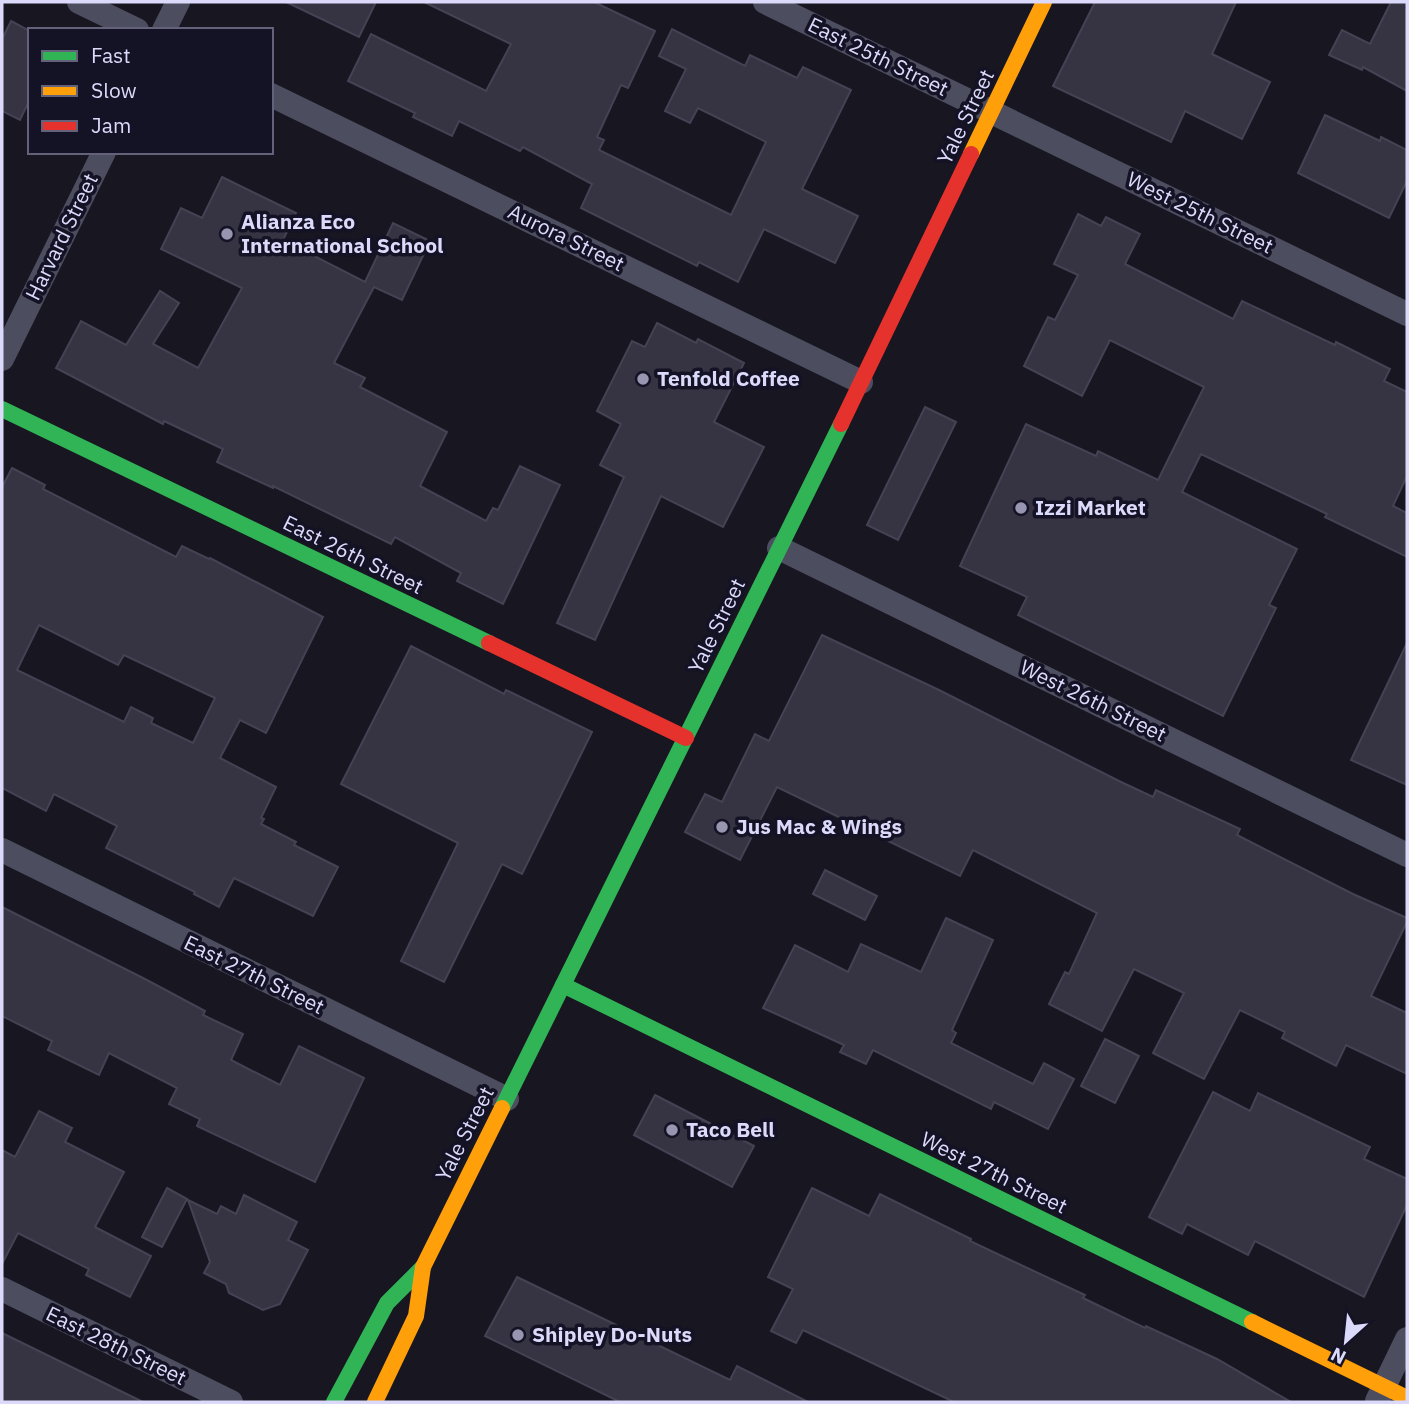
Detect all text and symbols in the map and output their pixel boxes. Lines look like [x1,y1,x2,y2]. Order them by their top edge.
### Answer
street label: East 25th Street [804,10,953,102]
legend [28,28,273,154]
text: Fast [91,41,131,69]
street label: Yale Street [930,64,1000,169]
text: Slow [91,76,137,104]
text: Jam [91,111,131,139]
street label: West 25th Street [1123,165,1278,260]
street label: Harvard Street [18,169,104,305]
street label: Aurora Street [504,197,629,277]
place label: Alianza Eco International School [241,207,443,259]
marker: Alianza Eco International School [219,226,235,242]
place label: Tenfold Coffee [657,364,800,392]
marker: Tenfold Coffee [635,371,651,387]
place label: Izzi Market [1035,493,1146,521]
marker: Izzi Market [1013,500,1029,516]
street label: East 26th Street [279,508,428,600]
street label: Yale Street [681,573,751,678]
street label: West 26th Street [1016,653,1171,748]
place label: Jus Mac & Wings [736,812,902,840]
marker: Jus Mac & Wings [714,819,730,835]
street label: East 27th Street [180,928,329,1020]
street label: Yale Street [428,1082,500,1186]
place label: Taco Bell [686,1115,775,1143]
marker: Taco Bell [664,1122,680,1138]
street label: West 27th Street [917,1125,1072,1220]
street label: East 28th Street [42,1299,191,1391]
north arrow [1311,1306,1381,1376]
place label: Shipley Do-Nuts [532,1320,692,1348]
marker: Shipley Do-Nuts [510,1327,526,1343]
text: N [1327,1342,1350,1370]

